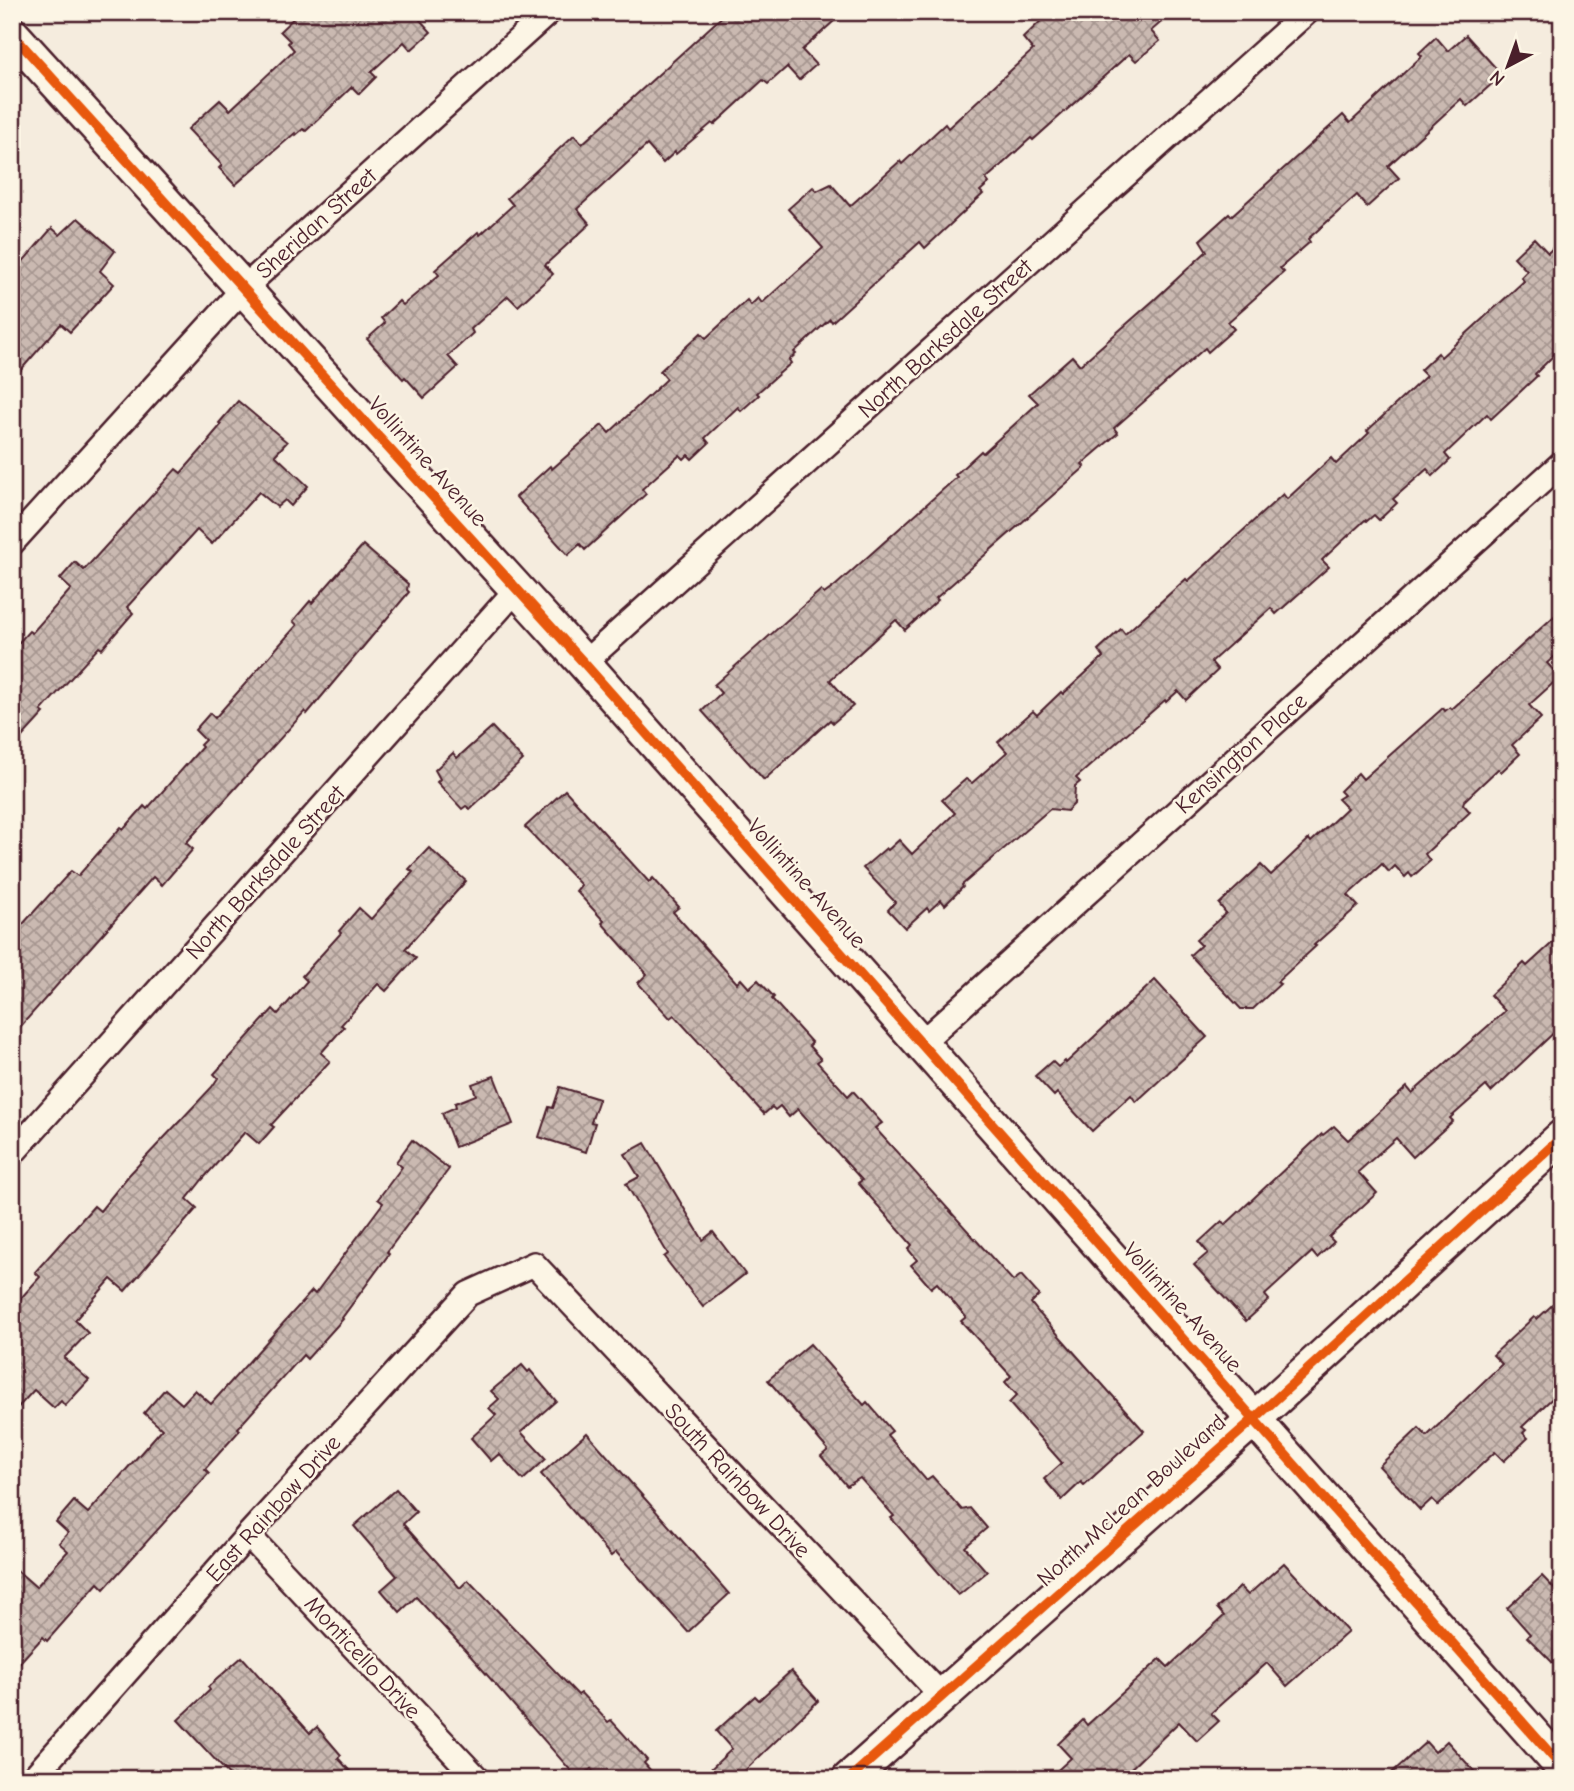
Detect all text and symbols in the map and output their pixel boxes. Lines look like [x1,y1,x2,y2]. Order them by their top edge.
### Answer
north arrow [1472,32,1542,102]
text: N [1486,66,1509,90]
street label: Sheridan Street [250,161,383,285]
street label: North Barksdale Street [853,252,1039,424]
street label: Vollintine Avenue [362,391,493,532]
street label: Kensington Place [1170,687,1313,820]
street label: North Barksdale Street [180,779,352,965]
street label: Vollintine Avenue [741,813,872,954]
street label: Vollintine Avenue [1117,1237,1248,1378]
street label: South Rainbow Drive [659,1397,816,1563]
street label: North McLean Boulevard [1031,1408,1231,1592]
street label: East Rainbow Drive [200,1429,346,1587]
street label: Monticello Drive [299,1590,426,1724]

